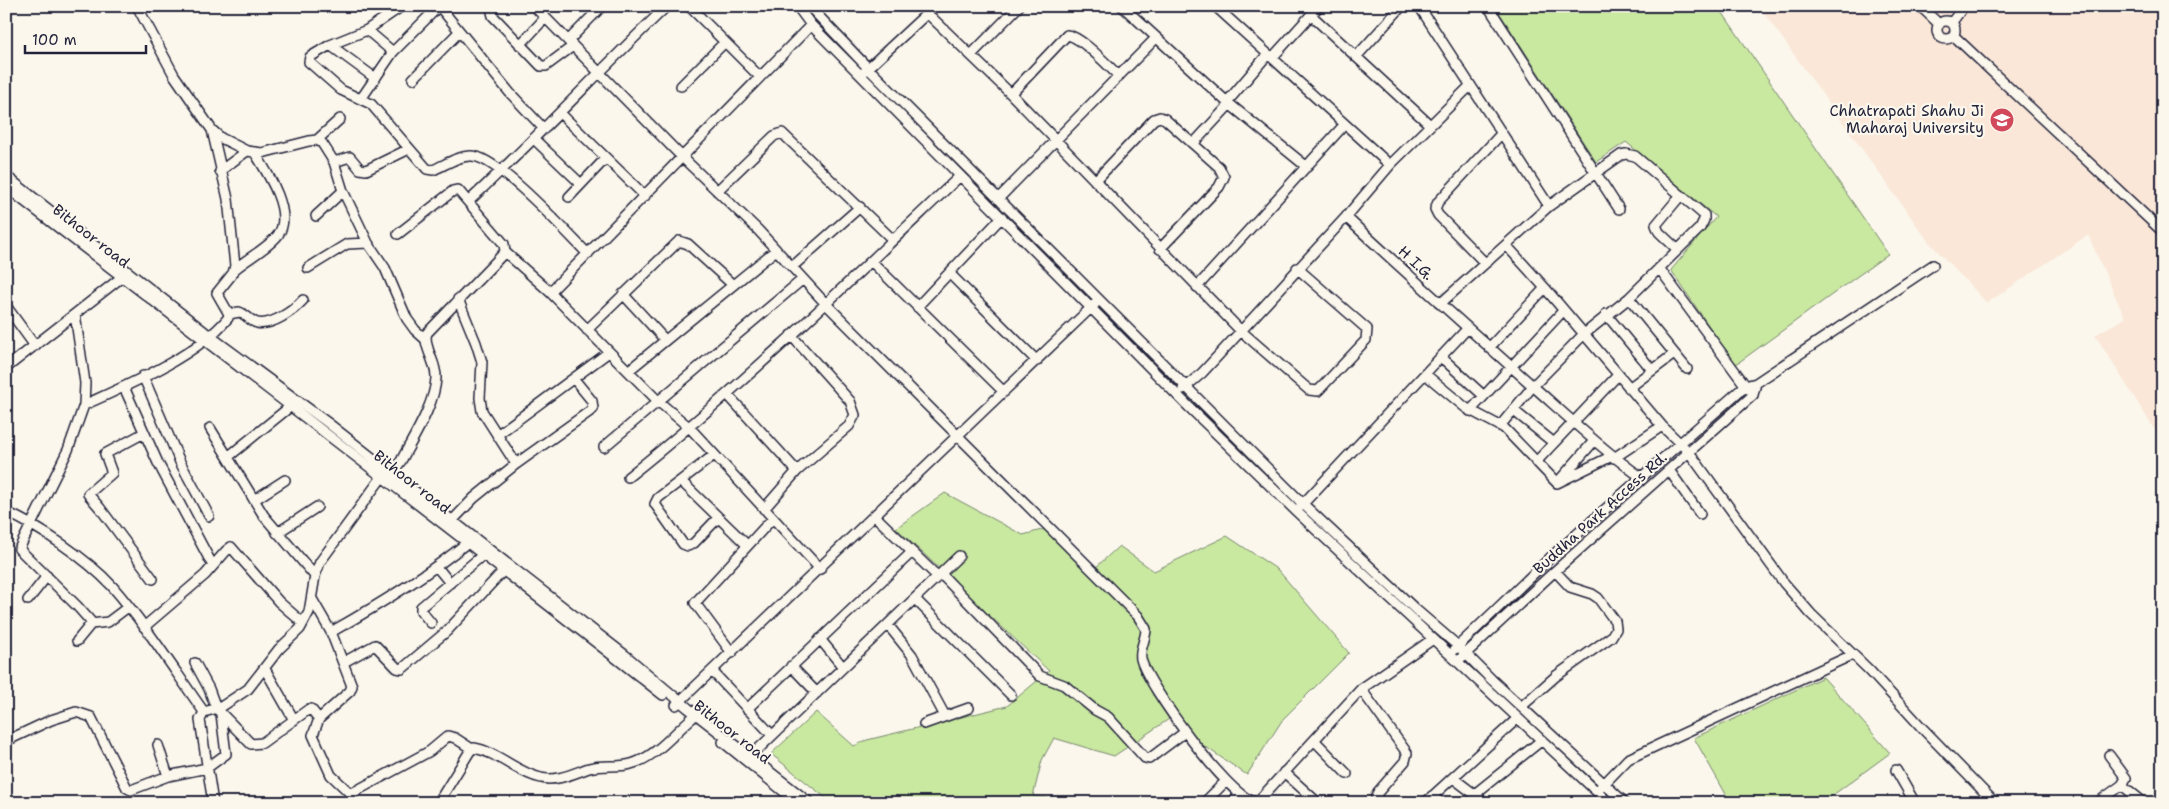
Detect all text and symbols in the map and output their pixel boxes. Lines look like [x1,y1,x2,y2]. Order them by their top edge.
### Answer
scale bar [25,22,146,54]
text: 100 m [32,30,77,50]
place label: Chhatrapati Shahu Ji Maharaj University [1830,101,1984,138]
school or university icon: Chhatrapati Shahu Ji Maharaj University [1989,107,2015,133]
street label: Bithoor road [48,200,134,273]
street label: H I.G. [1394,241,1438,285]
street label: Bithoor road [369,446,455,519]
street label: Buddha Park Access Rd. [1529,447,1671,579]
street label: Bithoor road [689,696,775,769]

